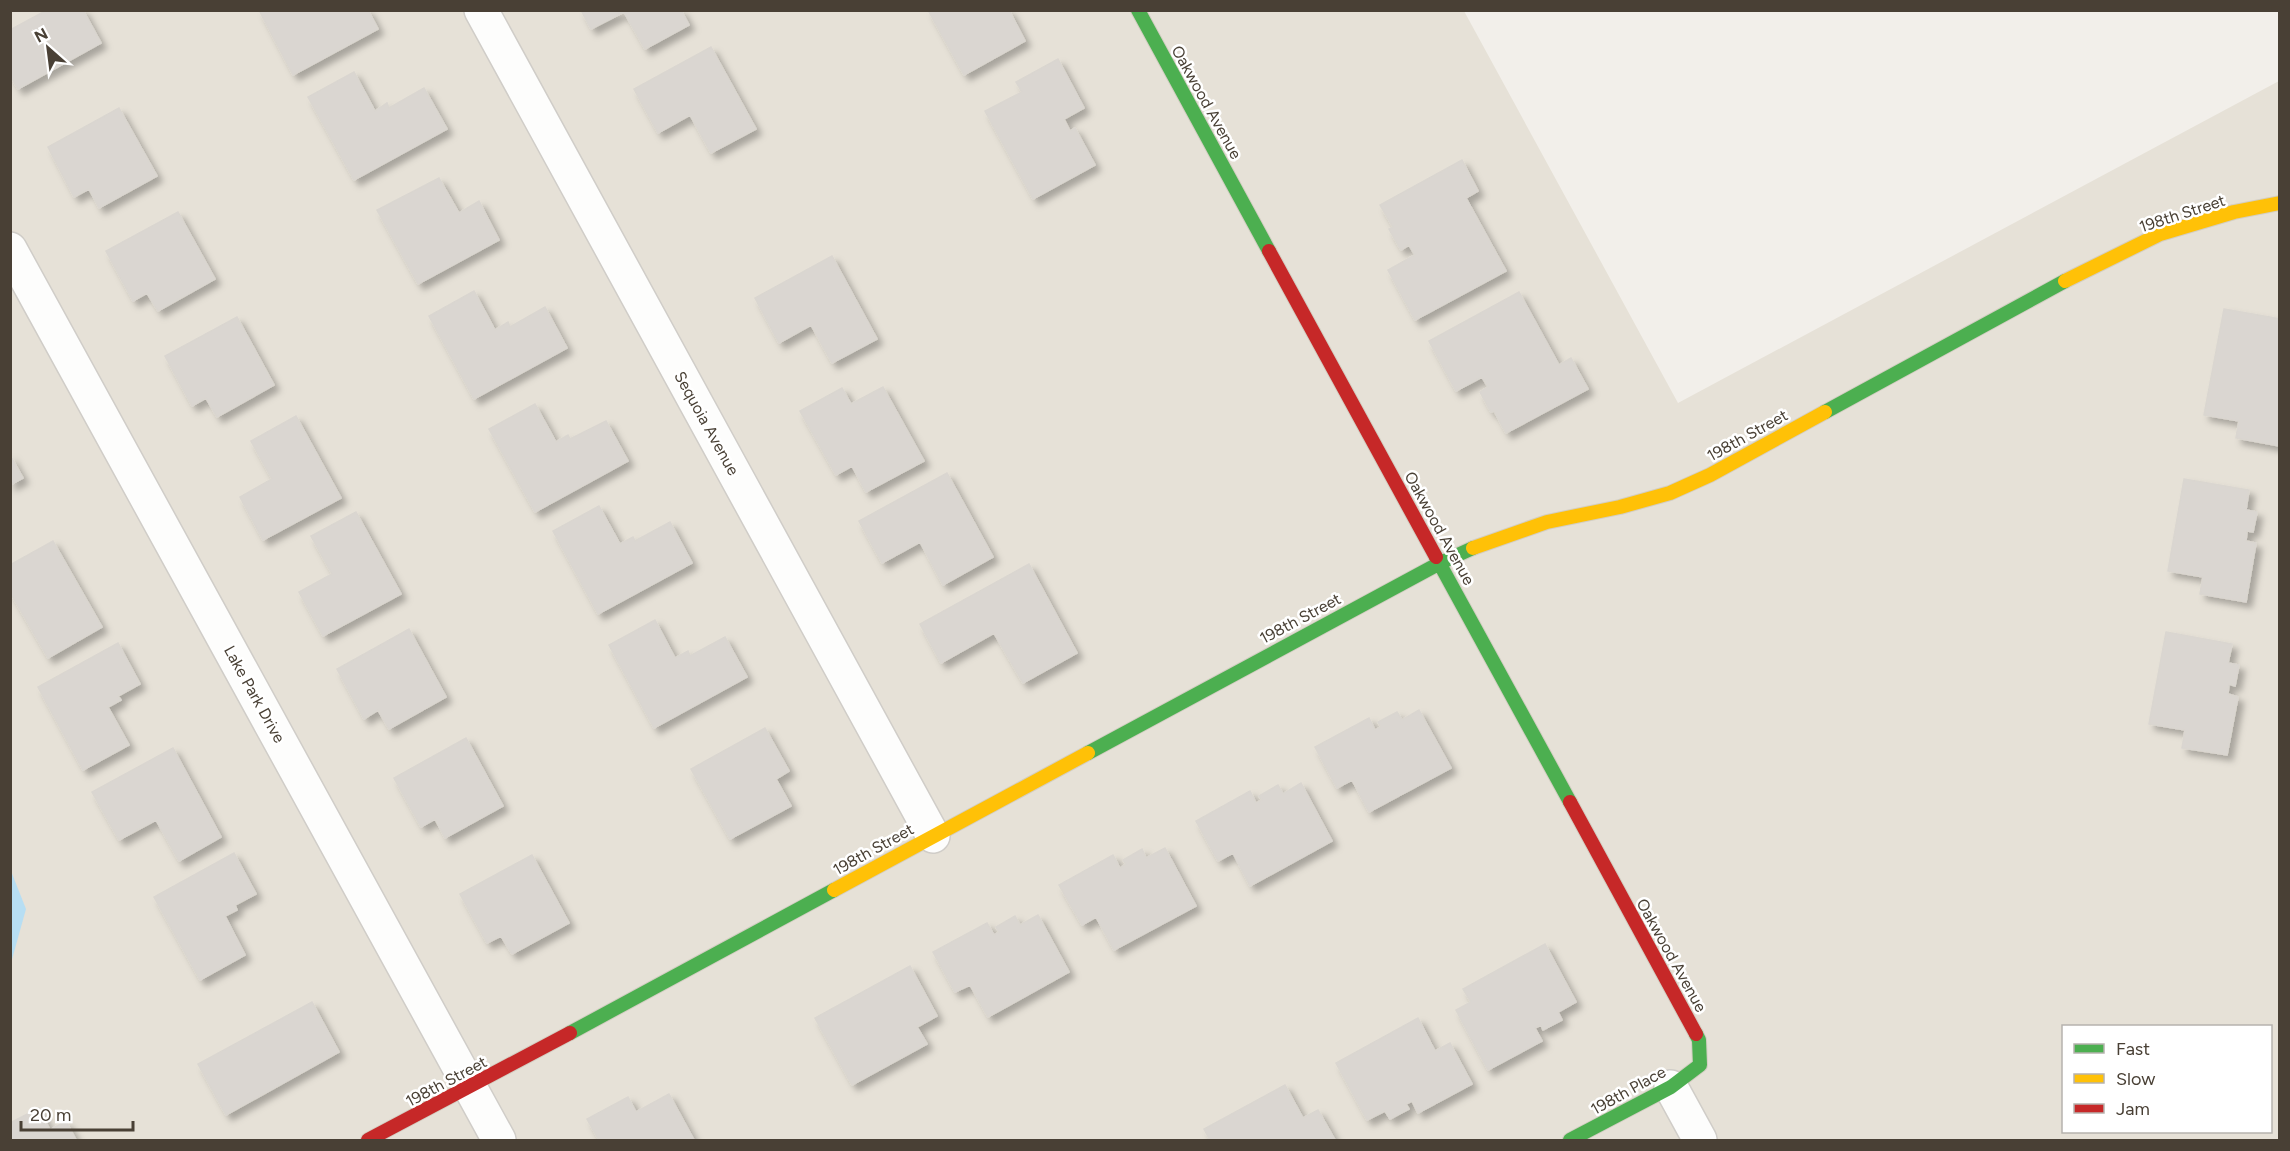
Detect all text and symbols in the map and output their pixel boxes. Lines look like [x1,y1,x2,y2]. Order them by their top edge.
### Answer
north arrow [18,18,78,78]
text: N [31,24,51,46]
street label: Oakwood Avenue [1168,42,1246,162]
street label: 198th Street [2137,191,2228,236]
street label: Sequoia Avenue [670,368,743,479]
street label: 198th Street [1704,406,1791,465]
street label: Oakwood Avenue [1401,468,1479,588]
street label: 198th Street [1256,589,1344,648]
street label: Lake Park Drive [220,642,289,746]
street label: 198th Street [830,820,917,879]
street label: Oakwood Avenue [1633,895,1711,1015]
legend [2062,1025,2272,1133]
text: Fast [2116,1038,2150,1060]
street label: 198th Street [402,1052,490,1111]
street label: 198th Place [1587,1062,1669,1119]
text: Slow [2116,1068,2155,1090]
scale bar [21,1094,134,1132]
text: Jam [2116,1098,2150,1120]
text: 20 m [30,1104,71,1126]

